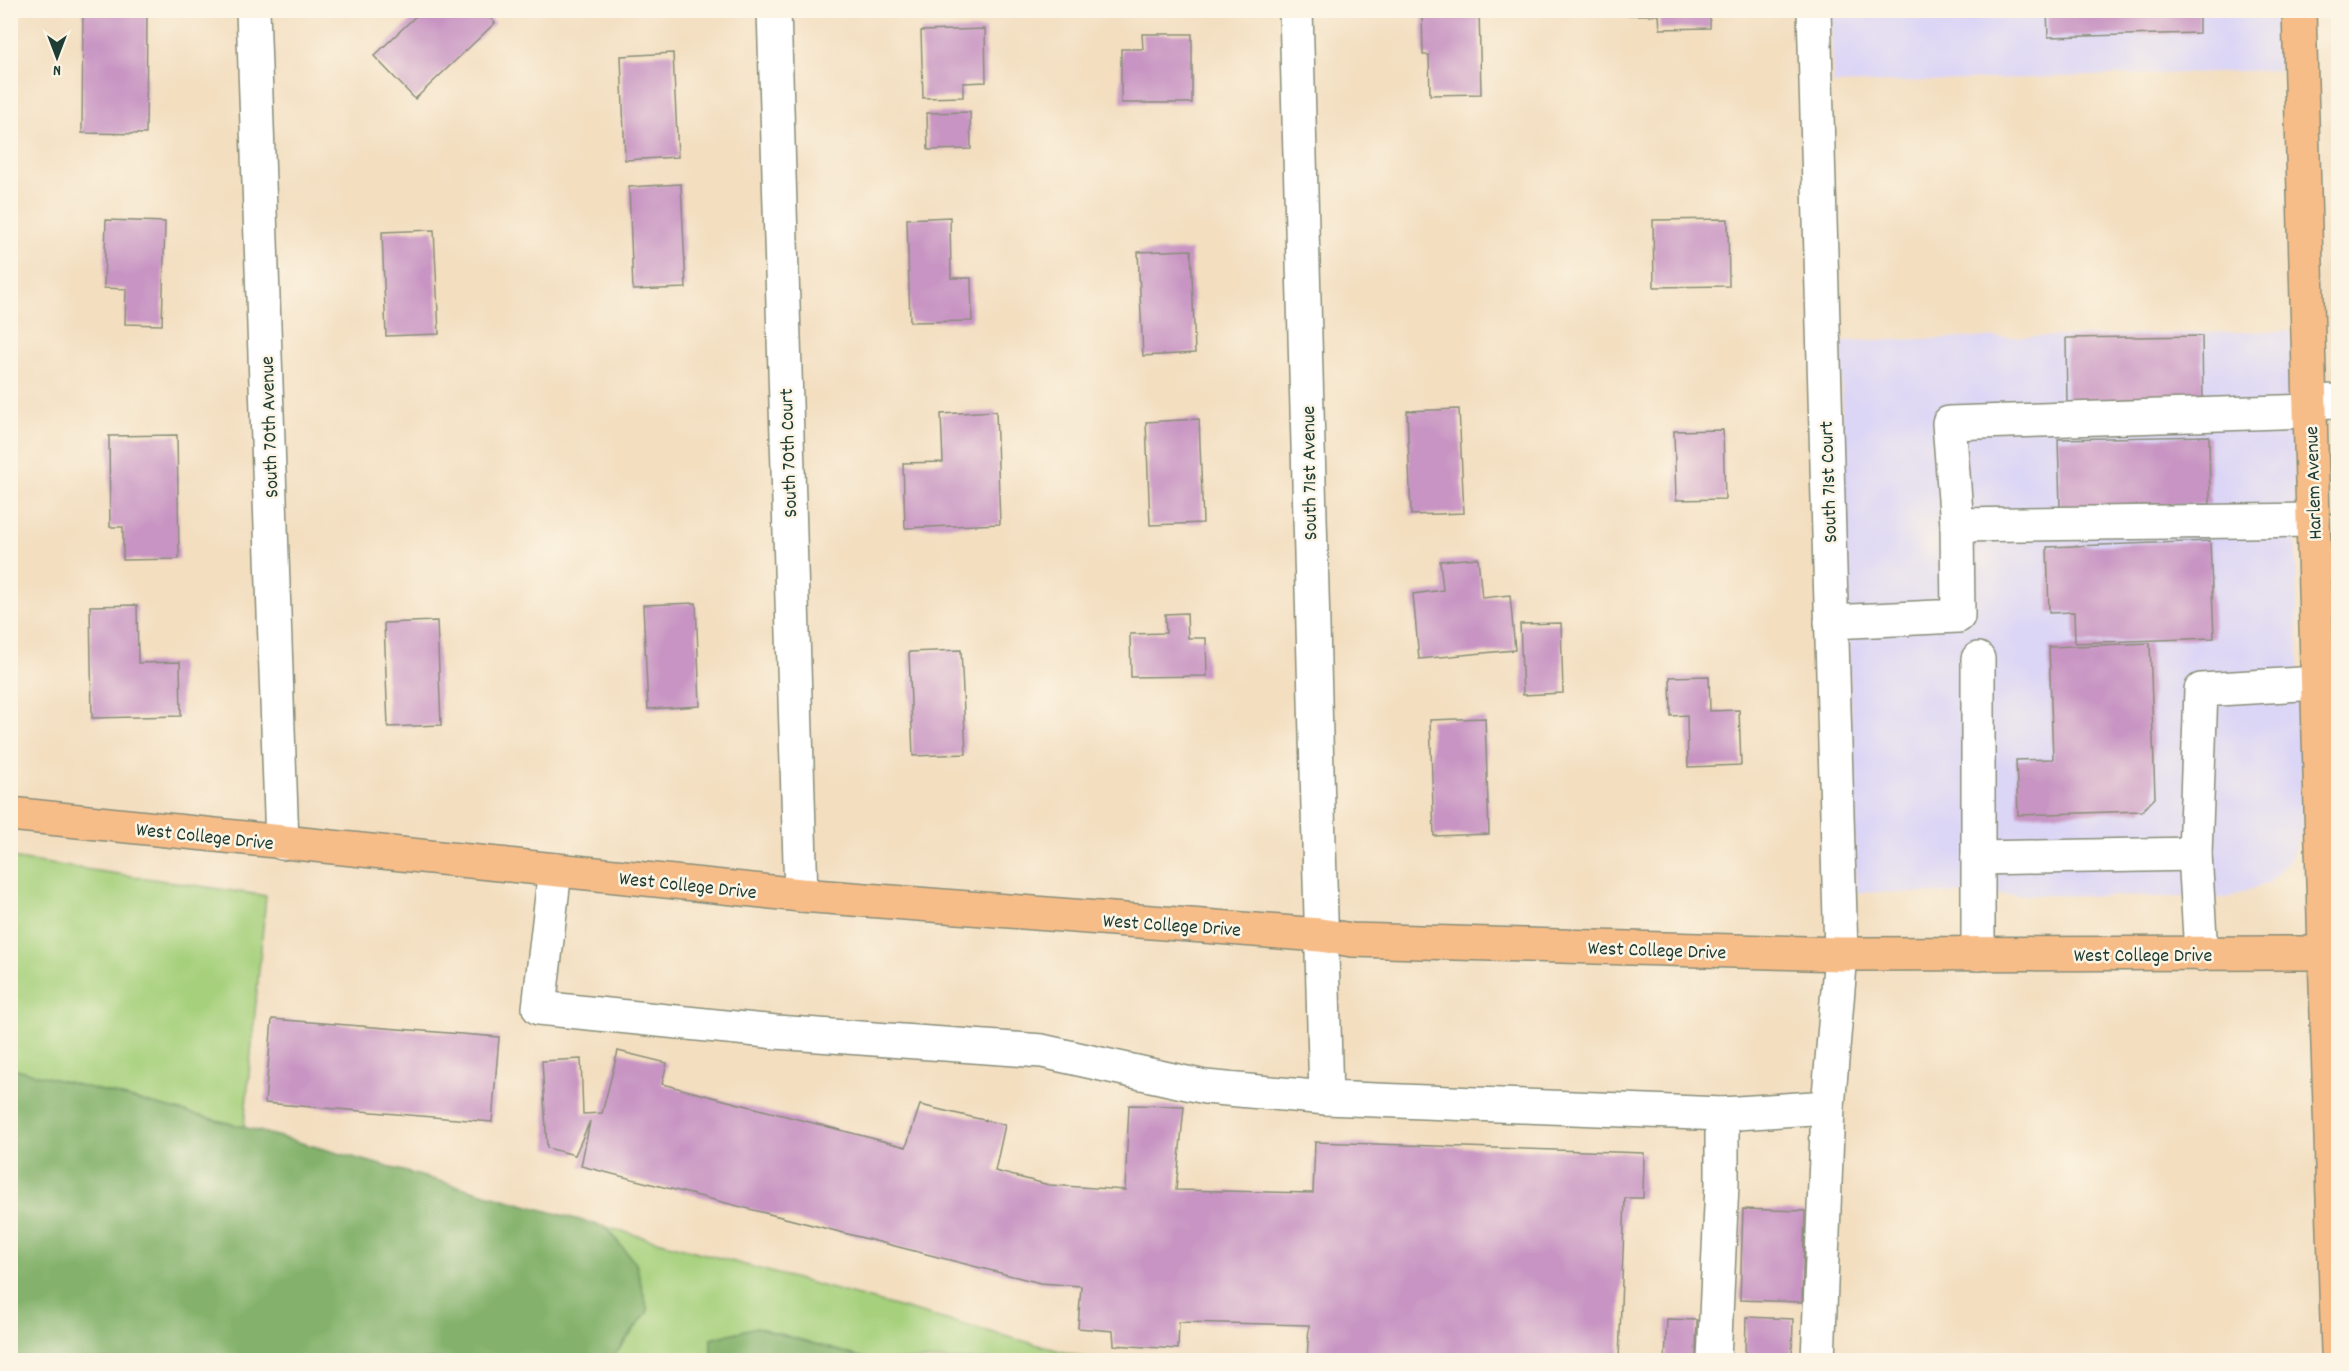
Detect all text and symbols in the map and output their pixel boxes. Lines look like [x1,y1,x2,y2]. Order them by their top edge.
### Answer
north arrow [27,27,87,87]
text: N [53,58,61,81]
street label: South 70th Avenue [255,355,287,498]
street label: South 70th Court [774,388,806,518]
street label: South 71st Avenue [1296,405,1326,540]
street label: South 71st Court [1814,420,1846,543]
street label: Harlem Avenue [2299,425,2331,540]
street label: West College Drive [134,817,275,859]
street label: West College Drive [617,866,758,908]
street label: West College Drive [1102,908,1242,946]
street label: West College Drive [1587,936,1727,968]
street label: West College Drive [2074,943,2212,971]

